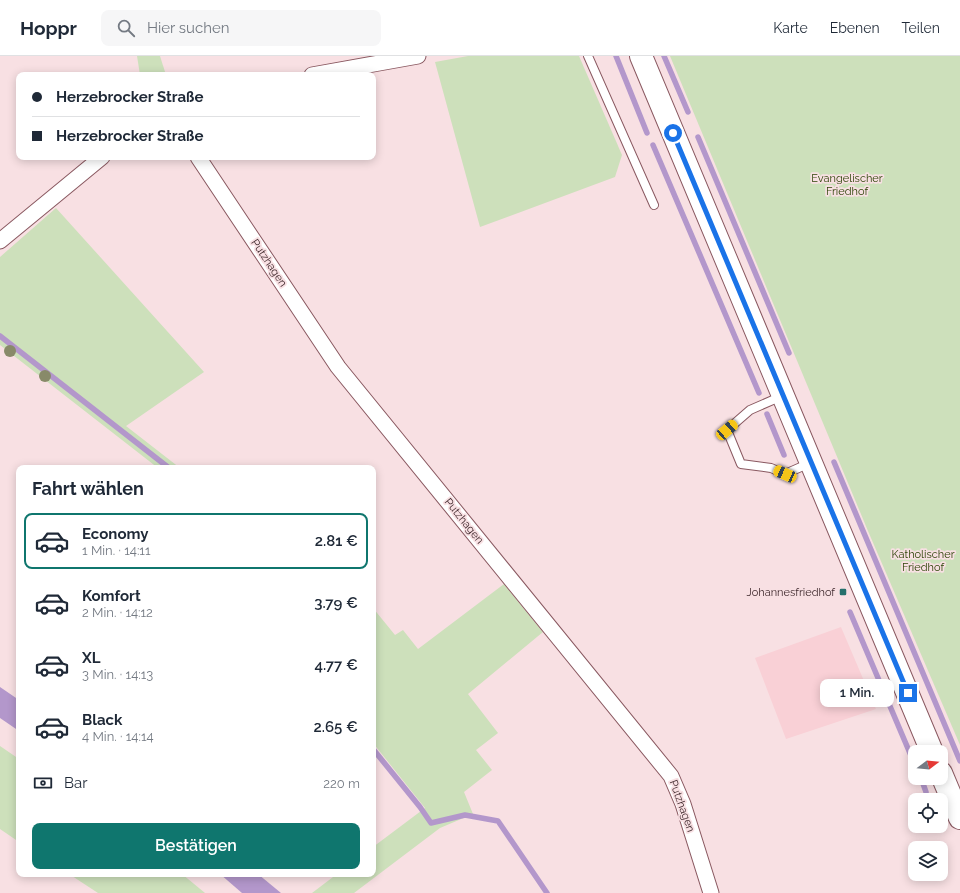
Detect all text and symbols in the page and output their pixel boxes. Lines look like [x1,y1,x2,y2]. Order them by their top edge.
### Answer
search box [101,10,381,46]
text: Hoppr [20,17,77,39]
icon: search [115,17,137,39]
text: Hier suchen [147,19,230,37]
text: Karte [773,20,808,36]
text: Ebenen [830,20,880,36]
text: Teilen [902,20,940,36]
text: Herzebrocker Straße [56,88,203,106]
route start [664,124,682,142]
text: Herzebrocker Straße [56,127,203,145]
park label: Evangelischer Friedhof [811,172,883,198]
street label: Putzhagen [248,237,290,289]
car [714,418,740,442]
car [772,464,798,484]
text: Fahrt wählen [32,478,144,499]
street label: Putzhagen [442,496,486,546]
icon: car [34,523,70,559]
text: Economy [82,525,149,543]
text: 2.81 € [315,532,358,550]
text: 1 Min. · 14:11 [82,543,150,558]
park label: Katholischer Friedhof [891,548,955,574]
icon: car [34,585,70,621]
place label: Johannesfriedhof [747,586,835,599]
text: Komfort [82,587,141,605]
marker: Johannesfriedhof [838,587,848,597]
text: 3.79 € [314,594,358,612]
text: 2 Min. · 14:12 [82,605,153,620]
icon: car [34,647,70,683]
text: XL [82,649,100,667]
text: 4.77 € [315,656,358,674]
text: 3 Min. · 14:13 [82,667,153,682]
callout: 1 Min. [820,679,894,707]
route end [899,684,917,702]
text: 1 Min. [840,685,874,700]
icon: car [34,709,70,745]
text: Black [82,711,122,729]
text: 2.65 € [314,718,358,736]
text: 4 Min. · 14:14 [82,729,154,744]
north arrow [908,745,948,785]
map controls [908,745,948,881]
icon: cash [32,772,54,794]
text: Bar [64,774,87,792]
text: 220 m [323,776,360,791]
street label: Putzhagen [667,778,697,834]
button: locate [908,793,948,833]
button: Bestätigen [32,823,360,869]
button: layers [908,841,948,881]

